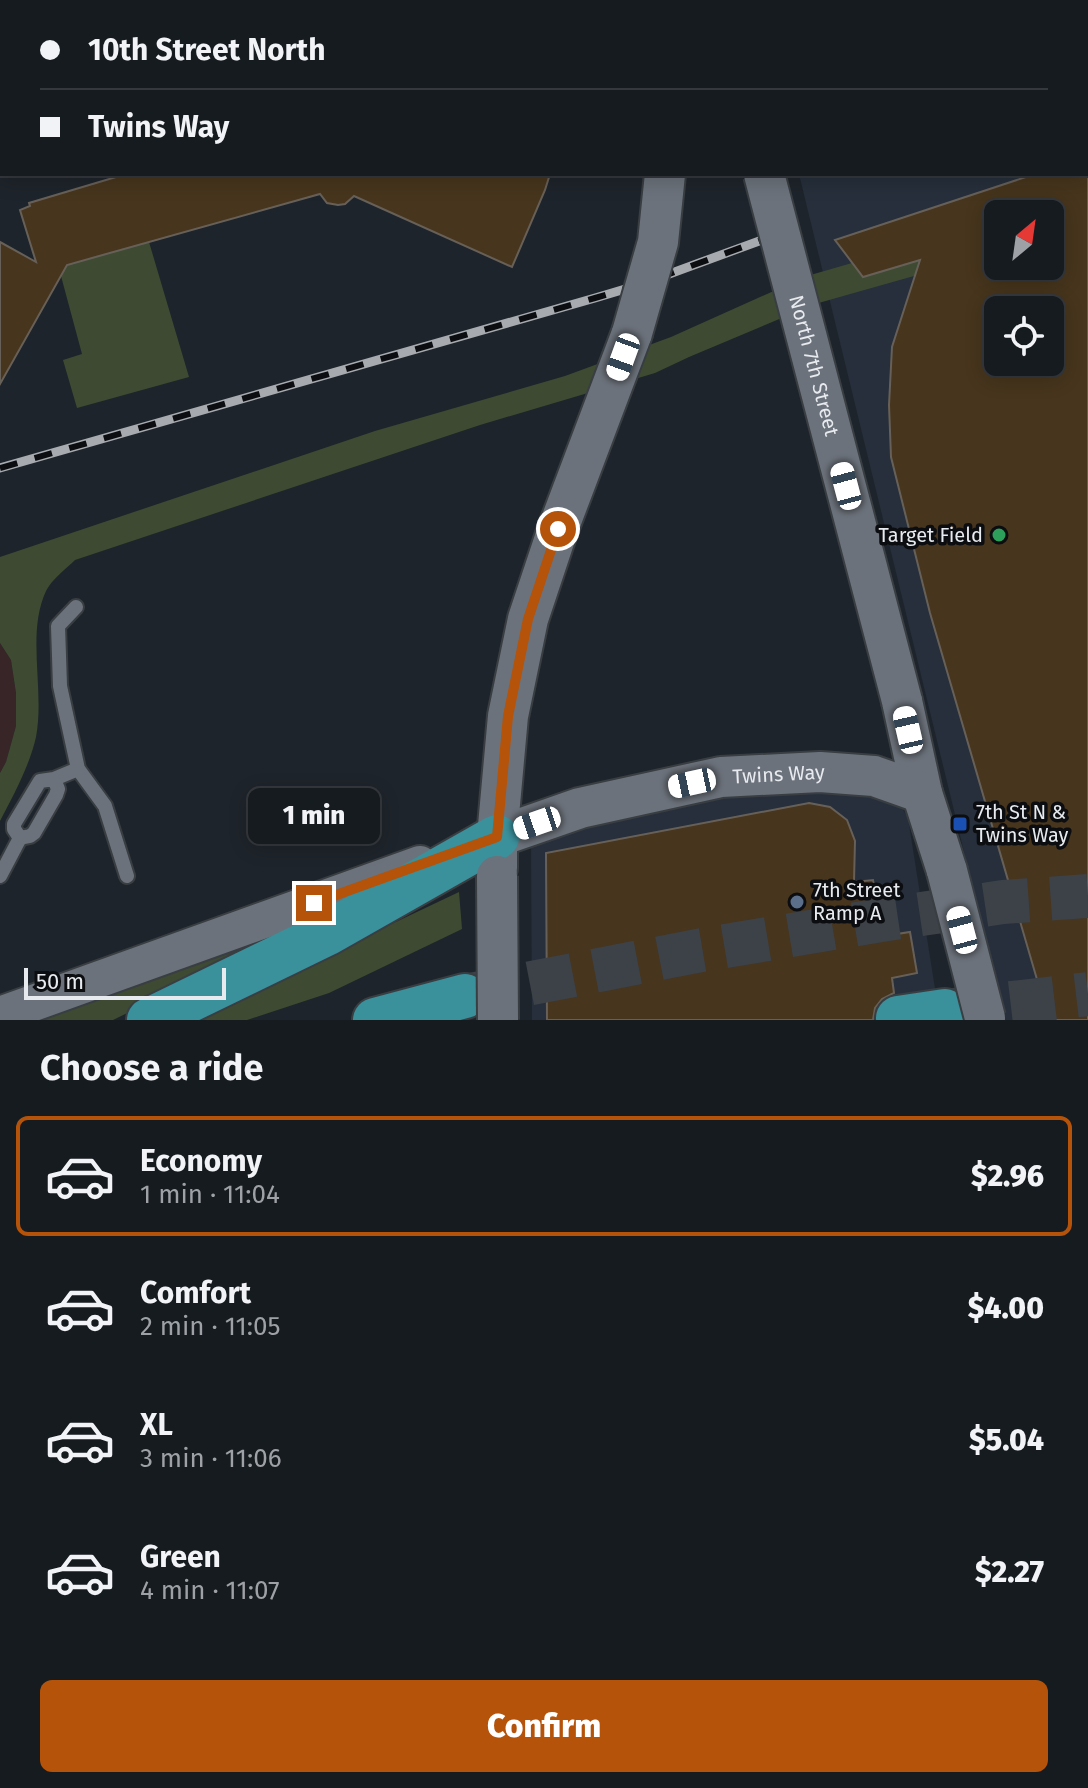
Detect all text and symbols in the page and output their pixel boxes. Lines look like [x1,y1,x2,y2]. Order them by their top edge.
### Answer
text: 10th Street North [88,32,325,68]
text: Twins Way [88,109,229,145]
north arrow [984,200,1064,280]
map controls [984,200,1064,376]
street label: North 7th Street [784,292,844,439]
button: locate [984,296,1064,376]
car [604,330,642,384]
car [828,460,864,512]
route start [540,511,576,547]
place label: Target Field [878,523,983,547]
marker: Target Field [990,526,1008,544]
car [891,704,925,756]
street label: Twins Way [732,760,826,788]
car [666,766,718,800]
callout: 1 min [248,787,380,843]
text: 1 min [283,800,345,831]
place label: 7th St N & Twins Way [976,800,1069,847]
car [510,804,564,842]
marker: 7th St N & Twins Way [951,815,969,833]
place label: 7th Street Ramp A [813,878,901,925]
route end [296,885,332,921]
marker: 7th Street Ramp A [788,893,806,911]
car [944,904,980,956]
scale bar [24,964,226,1000]
text: 50 m [36,968,84,995]
text: Choose a ride [40,1046,263,1090]
icon: car [44,1140,116,1212]
text: Economy [140,1143,262,1179]
text: $2.96 [971,1158,1044,1194]
text: 1 min · 11:04 [140,1179,280,1210]
icon: car [44,1272,116,1344]
text: Comfort [140,1275,251,1311]
text: $4.00 [968,1290,1044,1326]
text: 2 min · 11:05 [140,1311,281,1342]
icon: car [44,1404,116,1476]
text: XL [140,1407,173,1443]
text: $5.04 [969,1422,1044,1458]
text: 3 min · 11:06 [140,1443,282,1474]
icon: car [44,1536,116,1608]
text: Green [140,1539,221,1575]
text: $2.27 [975,1554,1044,1590]
text: 4 min · 11:07 [140,1575,280,1606]
button: Confirm [40,1680,1048,1772]

